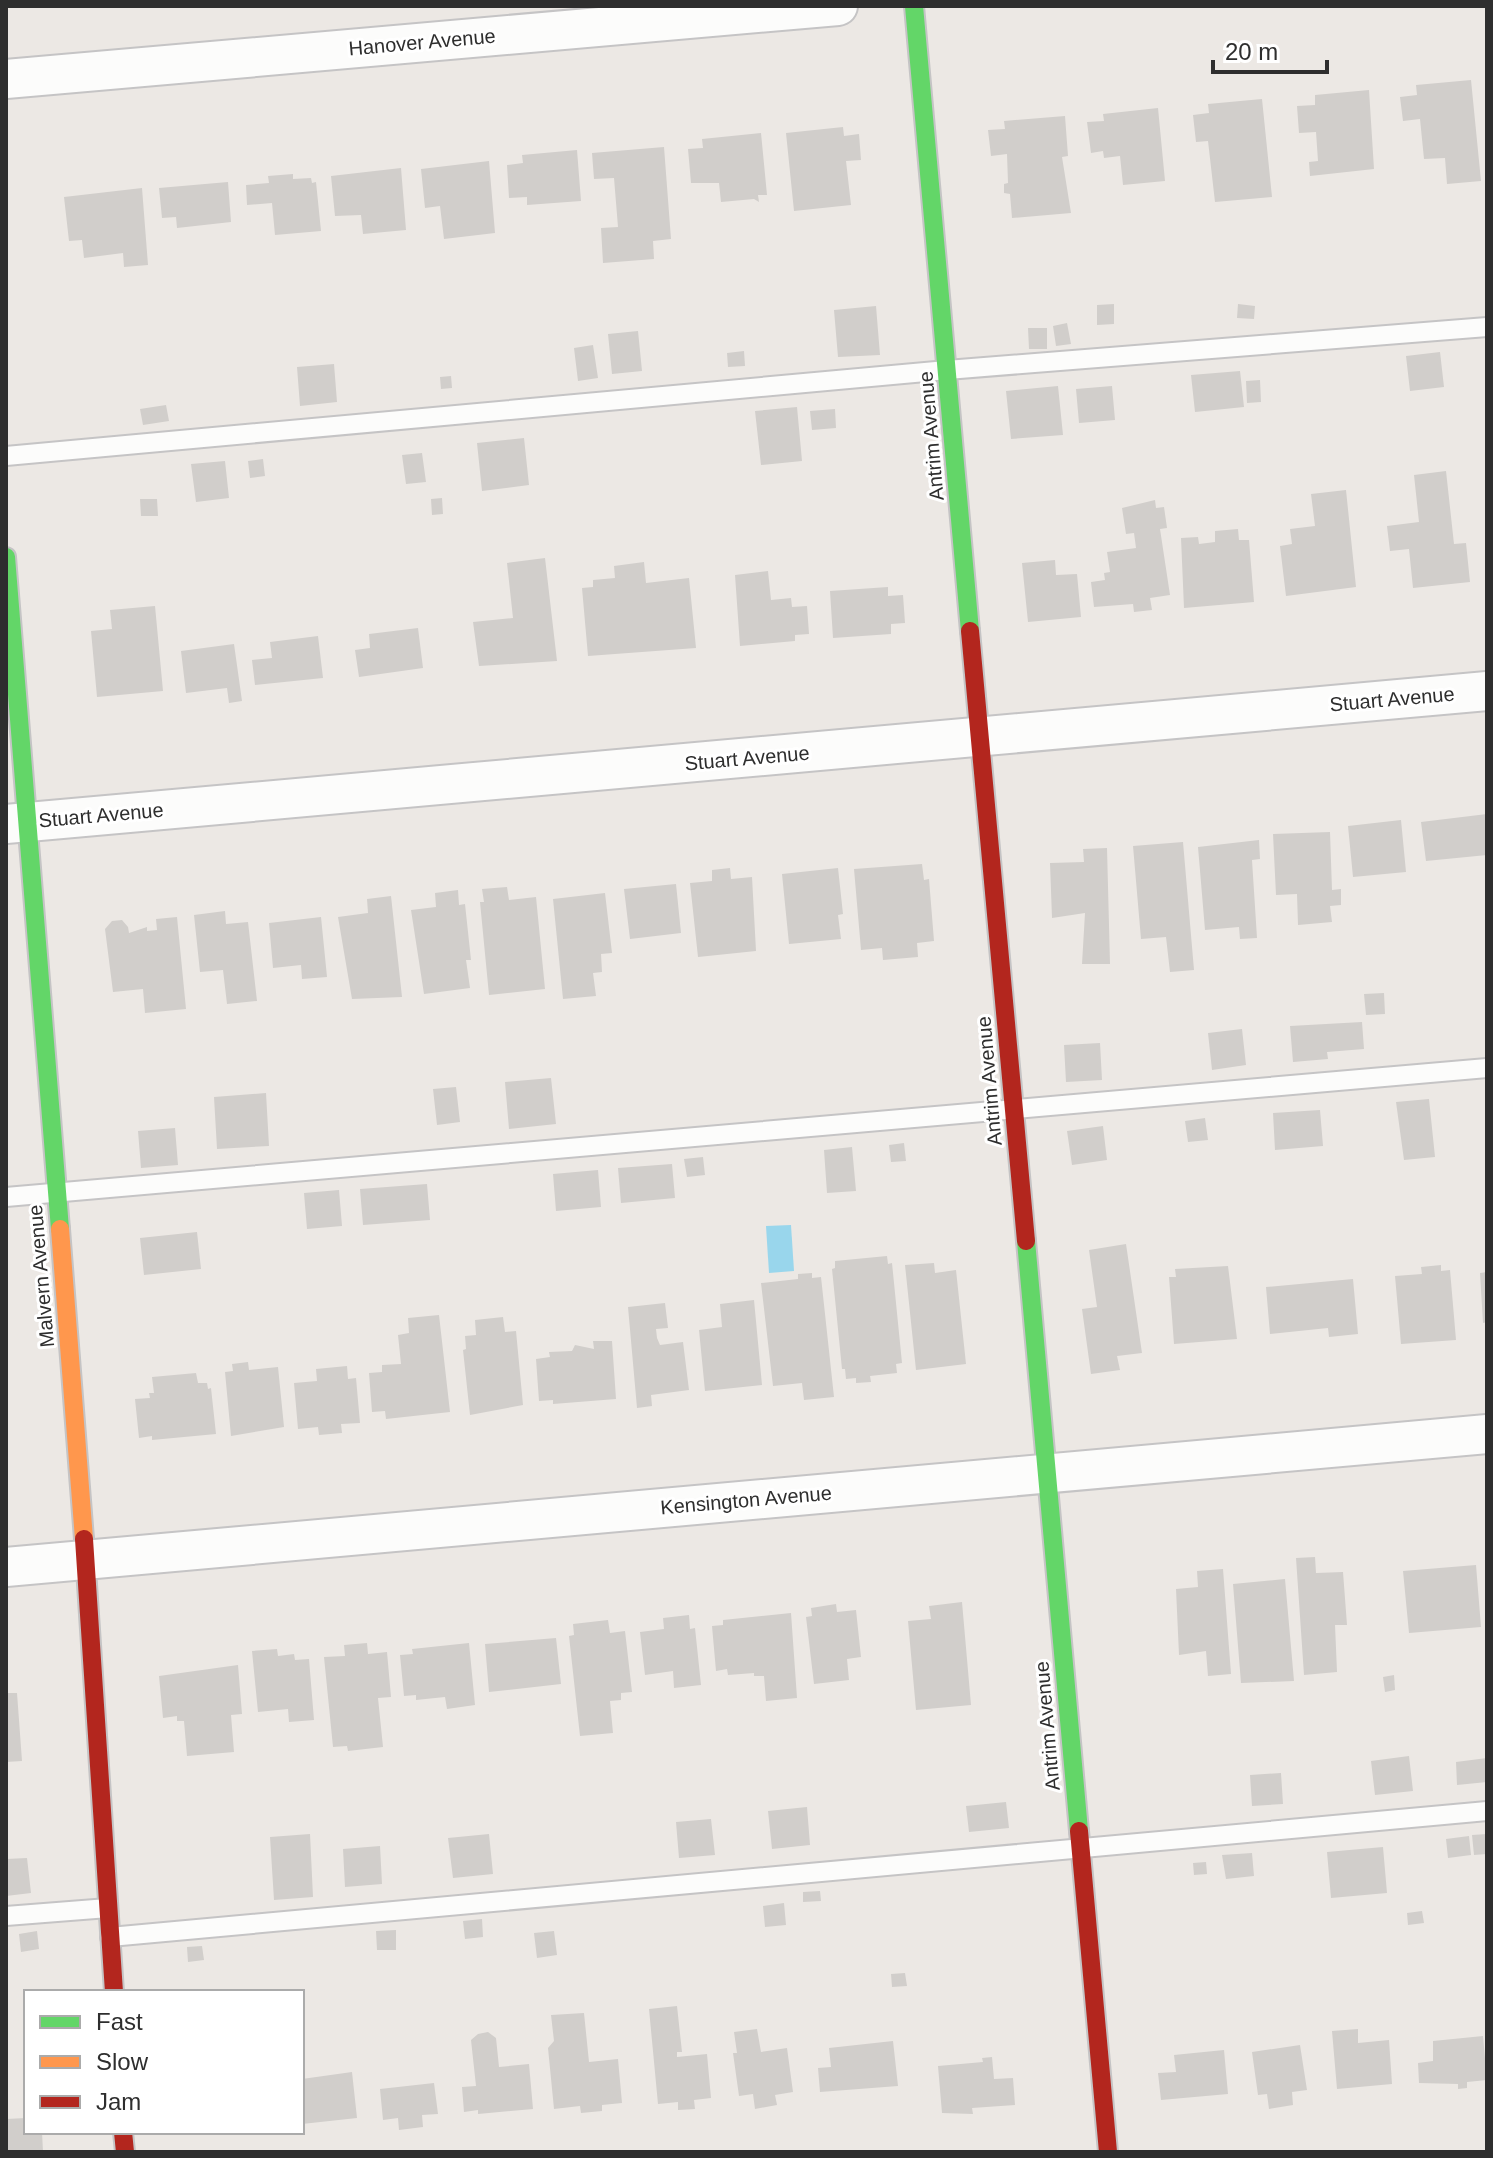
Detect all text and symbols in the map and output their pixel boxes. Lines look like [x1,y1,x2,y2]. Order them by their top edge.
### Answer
scale bar [1213,24,1327,74]
street label: Hanover Avenue [348,25,496,59]
text: 20 m [1225,38,1278,65]
street label: Antrim Avenue [914,370,948,502]
street label: Stuart Avenue [1329,683,1455,715]
street label: Stuart Avenue [684,742,810,774]
street label: Stuart Avenue [38,799,164,831]
street label: Antrim Avenue [972,1015,1006,1147]
street label: Malvern Avenue [24,1204,58,1348]
street label: Kensington Avenue [659,1482,833,1518]
street label: Antrim Avenue [1030,1660,1064,1792]
legend [24,1990,304,2134]
text: Fast [96,2008,143,2035]
text: Slow [96,2048,149,2075]
text: Jam [96,2088,141,2115]

